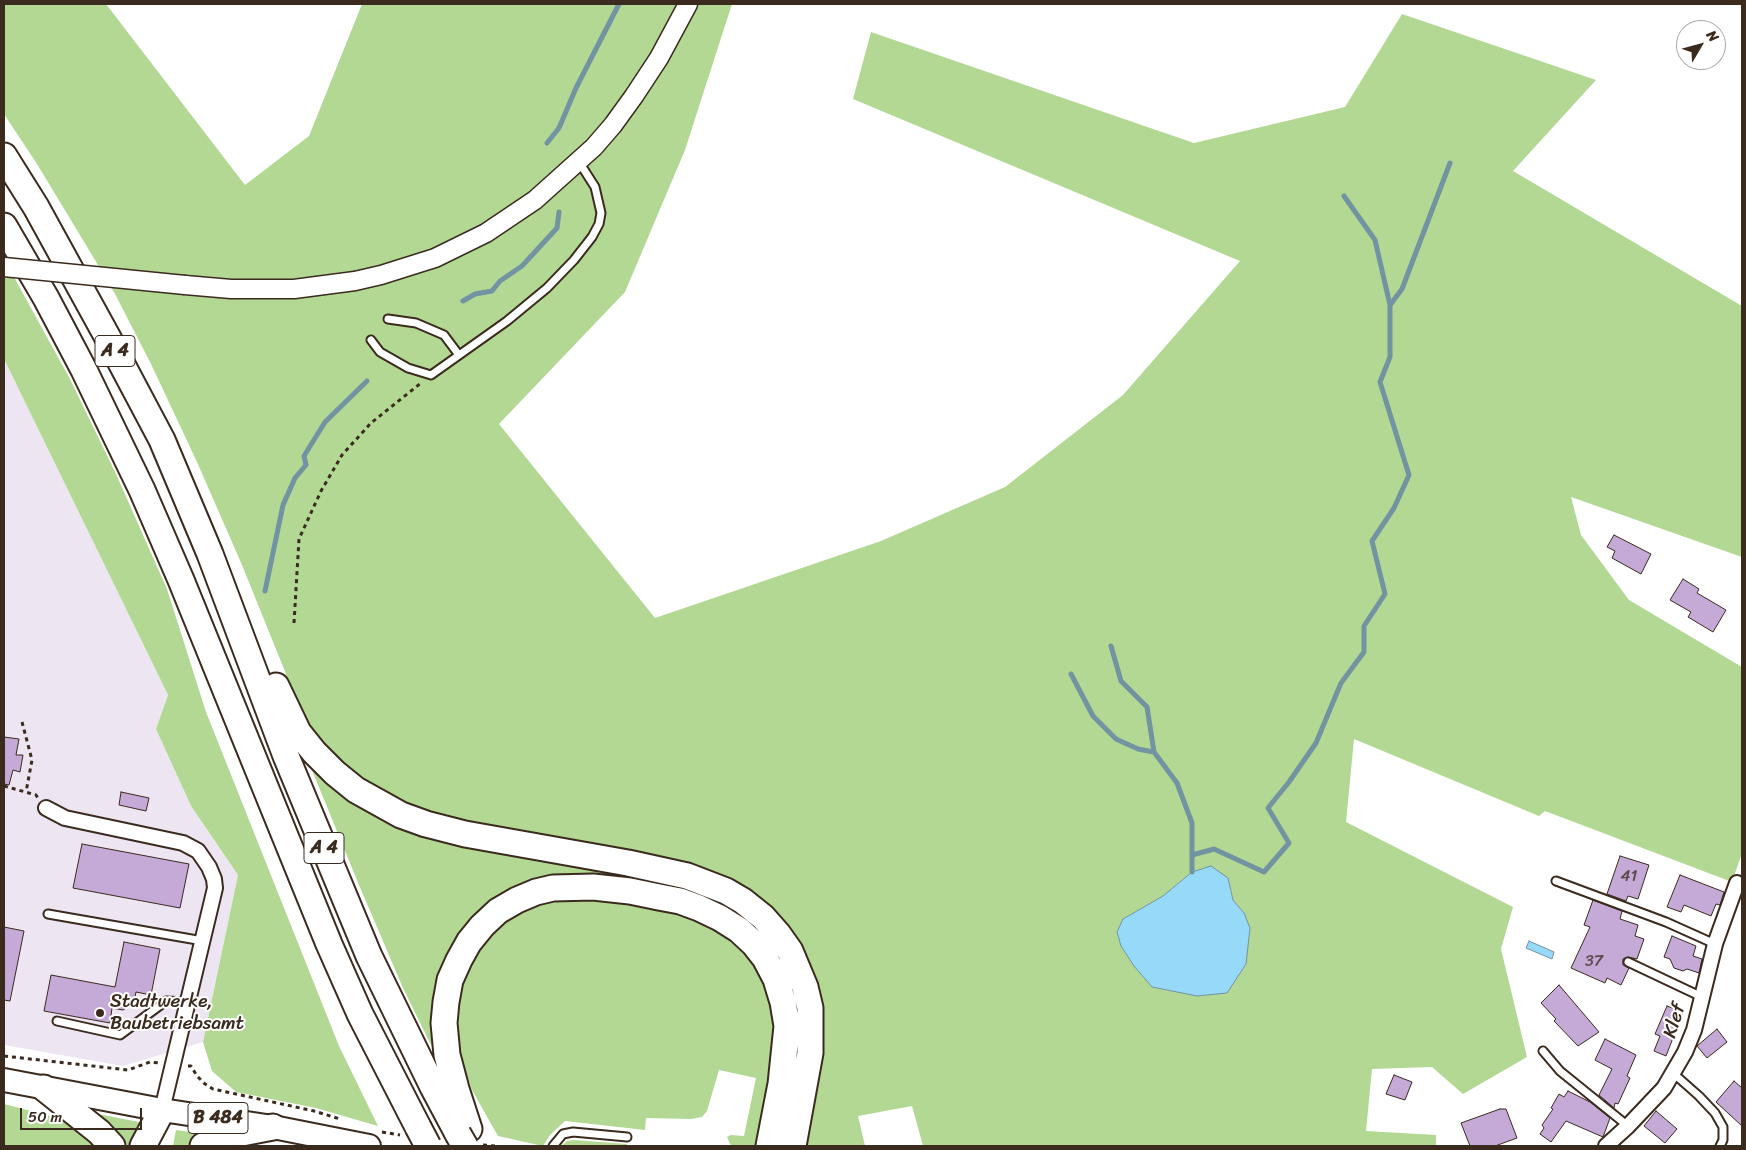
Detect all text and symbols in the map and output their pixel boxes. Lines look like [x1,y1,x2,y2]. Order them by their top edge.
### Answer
north arrow [1676,20,1726,70]
text: N [1700,25,1725,48]
road number: A 4 [95,336,135,366]
road number: A 4 [304,832,344,864]
house number: 41 [1621,867,1637,887]
house number: 37 [1585,952,1603,972]
place label: Stadtwerke, Baubetriebsamt [110,991,244,1035]
street label: Klef [1659,1001,1691,1041]
marker: Stadtwerke, Baubetriebsamt [94,1007,106,1019]
scale bar [22,1098,145,1130]
road number: B 484 [188,1102,248,1134]
text: 50 m [28,1104,62,1130]

